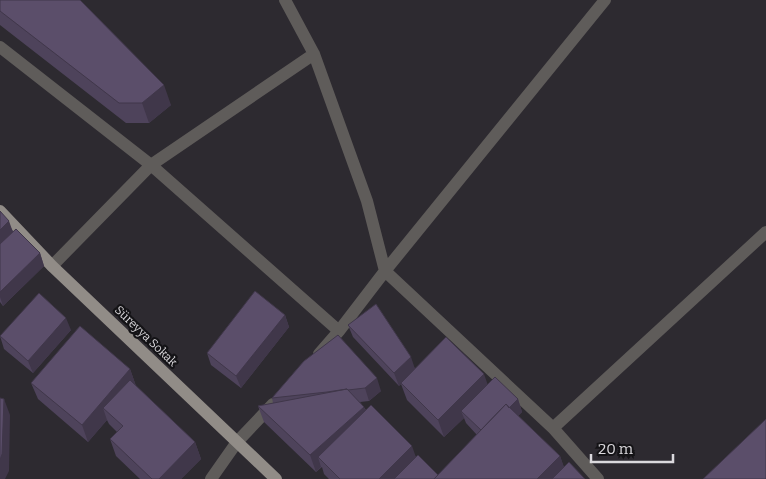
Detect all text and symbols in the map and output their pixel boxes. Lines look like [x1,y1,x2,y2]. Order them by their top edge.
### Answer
street label: Süreyya Sokak [112,303,180,369]
scale bar [591,432,674,464]
text: 20 m [598,440,634,458]

